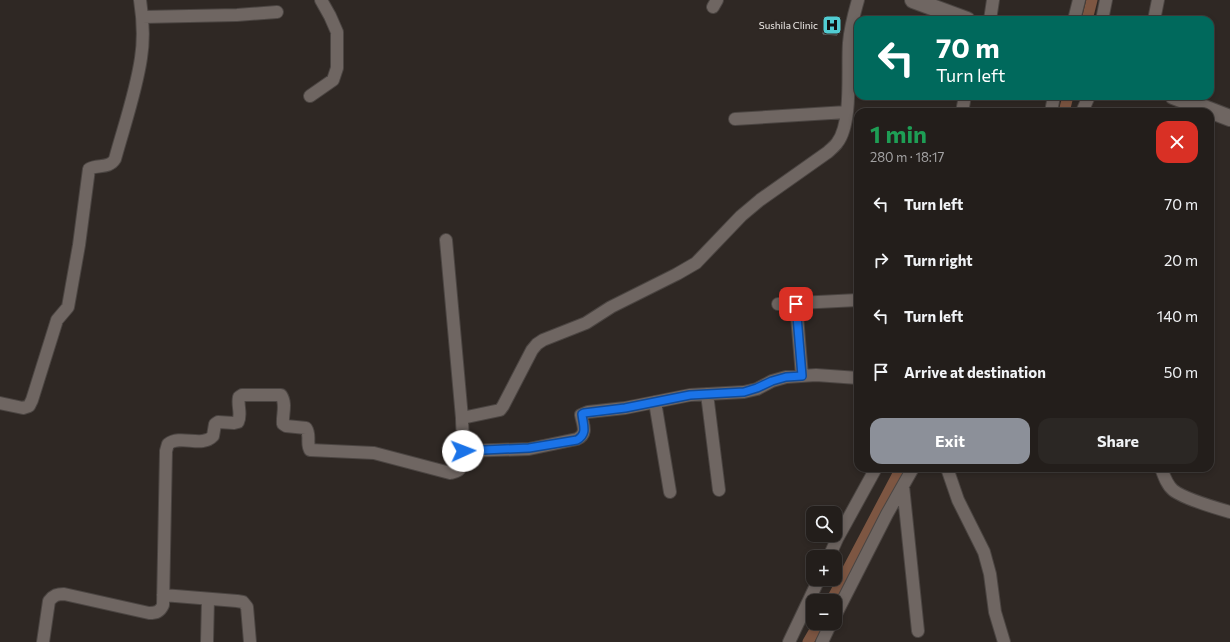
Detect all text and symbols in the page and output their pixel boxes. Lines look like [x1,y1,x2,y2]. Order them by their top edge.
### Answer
hospital icon: Sushila Clinic [821,14,843,36]
place label: Sushila Clinic [759,19,818,31]
text: 70 m [936,30,1000,64]
icon: left [870,32,922,84]
text: Turn left [936,64,1005,86]
text: 1 min [870,119,927,148]
button: close [1156,121,1198,163]
text: 280 m · 18:17 [870,149,944,165]
icon: left [870,193,892,215]
text: Turn left [904,195,963,213]
text: 70 m [1164,195,1198,213]
icon: right [870,249,892,271]
text: Turn right [904,251,973,269]
text: 20 m [1164,251,1198,269]
pin [779,287,813,321]
icon: arrive [785,293,807,315]
icon: left [870,305,892,327]
text: Turn left [904,307,963,325]
text: 140 m [1157,307,1198,325]
icon: arrive [870,361,892,383]
text: Arrive at destination [904,363,1046,381]
text: 50 m [1164,363,1198,381]
button: Exit [870,418,1030,464]
button: Share [1038,418,1198,464]
position arrow [442,430,484,472]
map controls [806,506,842,630]
button: search [806,506,842,542]
button: + [806,550,842,586]
button: − [806,594,842,630]

